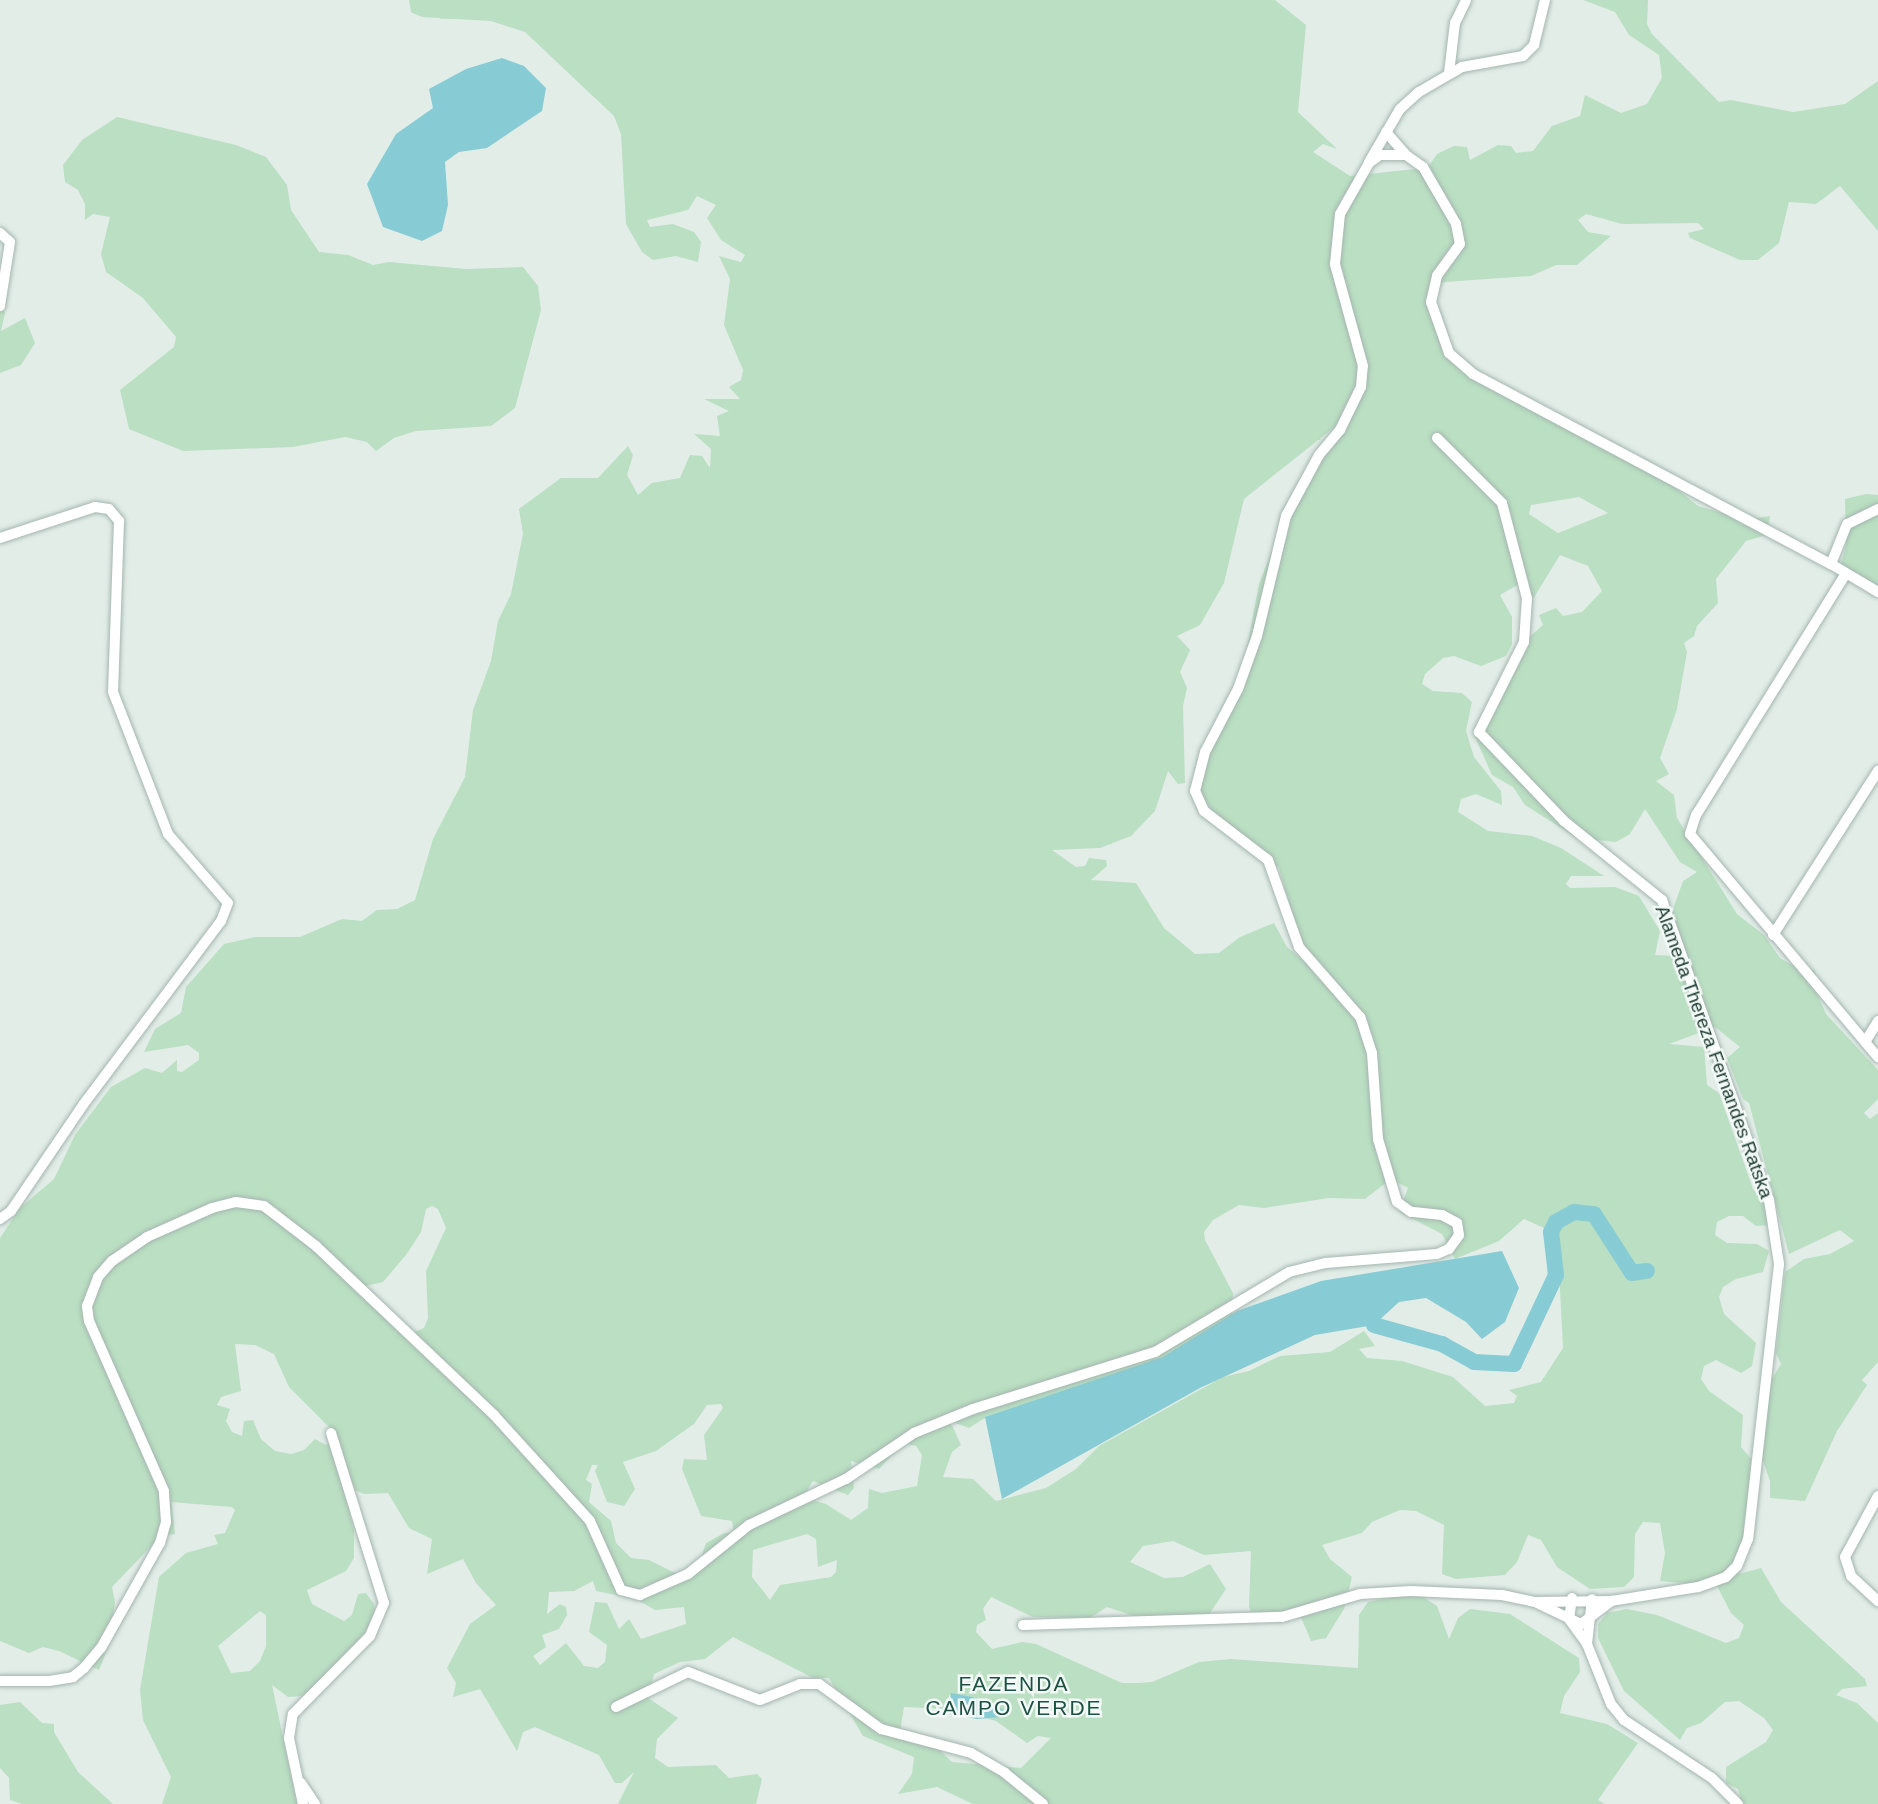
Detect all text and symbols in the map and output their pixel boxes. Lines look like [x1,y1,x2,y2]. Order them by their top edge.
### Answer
street label: Alameda Thereza Fernandes Ratska [1650,902,1778,1202]
district label: FAZENDA CAMPO VERDE [927,1671,1101,1721]

